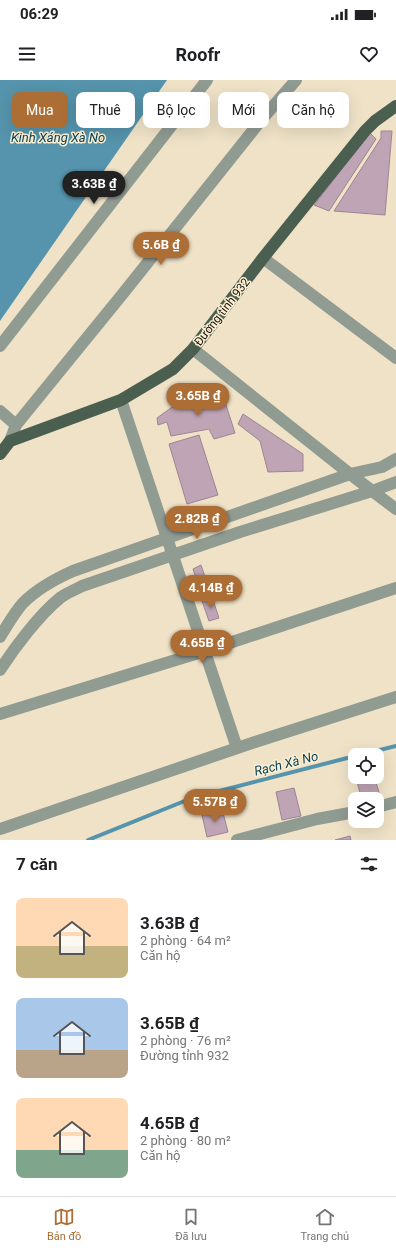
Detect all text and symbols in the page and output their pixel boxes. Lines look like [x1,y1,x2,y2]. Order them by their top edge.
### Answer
text: 06:29 [20,5,59,23]
icon: menu [16,43,38,65]
icon: heart [358,43,380,65]
text: Roofr [176,44,220,65]
chip: Mua [12,92,68,128]
chip: Thuê [76,92,135,128]
chip: Bộ lọc [143,92,210,128]
chip: Mới [218,92,269,128]
chip: Căn hộ [277,92,349,128]
water label: Kinh Xáng Xà No [11,130,105,145]
pin: 3.63B ₫ [57,171,131,205]
text: 3.63B ₫ [71,176,117,191]
pin: 5.6B ₫ [128,232,194,266]
text: 5.6B ₫ [142,237,180,252]
street label: Đường tỉnh 932 [191,275,253,349]
pin: 3.65B ₫ [161,383,235,417]
text: 3.65B ₫ [175,388,221,403]
pin: 2.82B ₫ [160,506,234,540]
text: 2.82B ₫ [174,511,220,526]
pin: 4.14B ₫ [174,575,248,609]
text: 4.14B ₫ [188,580,234,595]
pin: 4.65B ₫ [165,630,239,664]
text: 4.65B ₫ [179,635,225,650]
water label: Rạch Xà No [253,748,320,779]
map controls [348,748,384,828]
button: locate [348,748,384,784]
pin: 5.57B ₫ [178,789,252,823]
button: layers [348,792,384,828]
text: 5.57B ₫ [192,794,238,809]
icon: filters [358,853,380,875]
text: 7 căn [16,854,57,874]
text: 3.63B ₫ [140,913,199,933]
icon: home [48,914,96,962]
text: 2 phòng · 64 m² [140,933,231,948]
text: Căn hộ [140,948,181,963]
text: 3.65B ₫ [140,1013,199,1033]
icon: home [48,1014,96,1062]
text: 2 phòng · 76 m² [140,1033,231,1048]
text: Đường tỉnh 932 [140,1048,229,1063]
text: 4.65B ₫ [140,1113,199,1133]
icon: home [48,1114,96,1162]
text: 2 phòng · 80 m² [140,1133,231,1148]
text: Căn hộ [140,1148,181,1163]
tab: Bản đồ [47,1206,81,1243]
tab: Đã lưu [175,1206,207,1243]
tab: Trang chủ [301,1206,349,1243]

